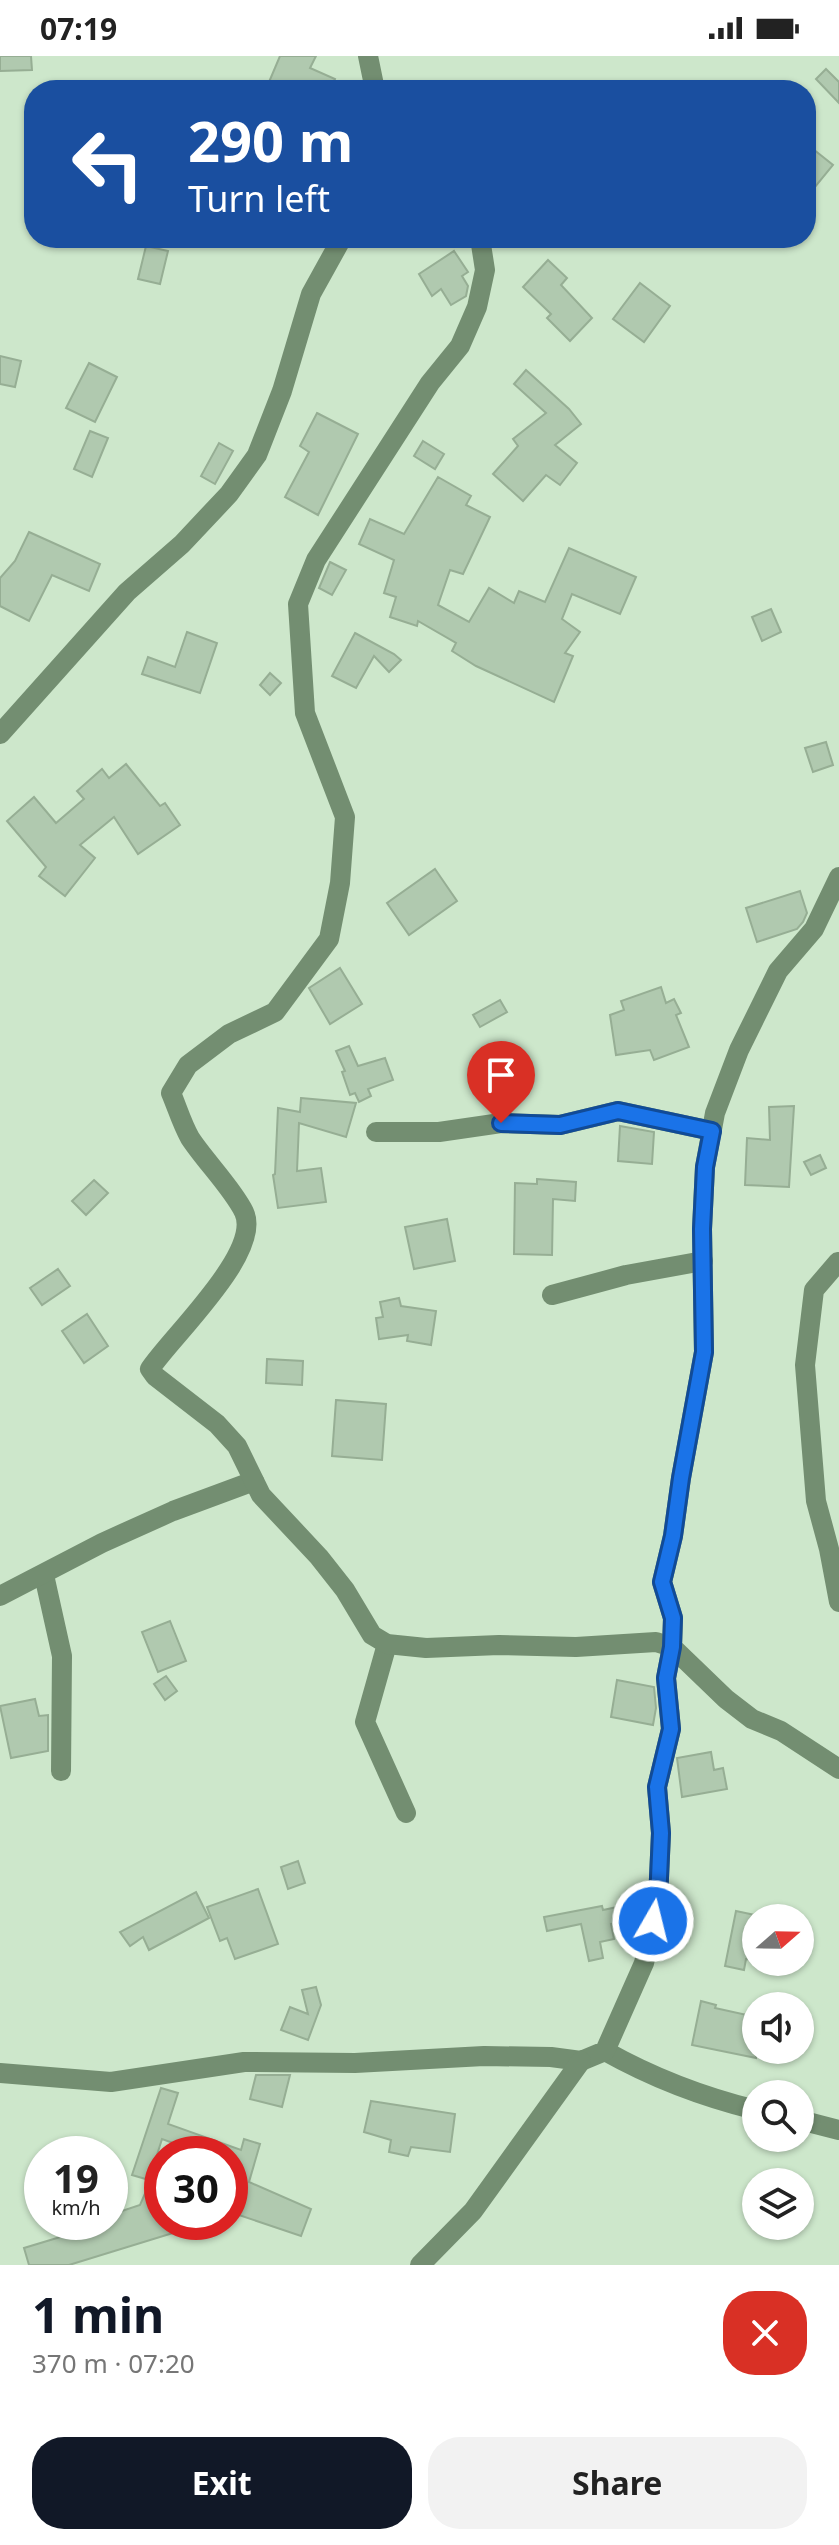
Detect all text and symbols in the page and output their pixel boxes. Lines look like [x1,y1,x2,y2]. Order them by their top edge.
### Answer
text: 07:19 [40,8,117,49]
text: 290 m [188,102,353,178]
icon: left [56,112,160,216]
text: Turn left [188,174,330,223]
pin [467,1041,535,1123]
icon: arrive [479,1053,523,1097]
position arrow [611,1879,695,1963]
north arrow [742,1904,814,1976]
map controls [742,1904,814,2240]
button: sound [742,1992,814,2064]
button: search [742,2080,814,2152]
speed limit sign: 30 [144,2136,248,2240]
text: 19 [53,2150,99,2205]
button: layers [742,2168,814,2240]
text: km/h [51,2194,101,2221]
text: 1 min [32,2282,164,2347]
button: close [723,2291,807,2375]
text: 370 m · 07:20 [32,2345,195,2381]
button: Exit [32,2437,412,2529]
button: Share [428,2437,807,2529]

